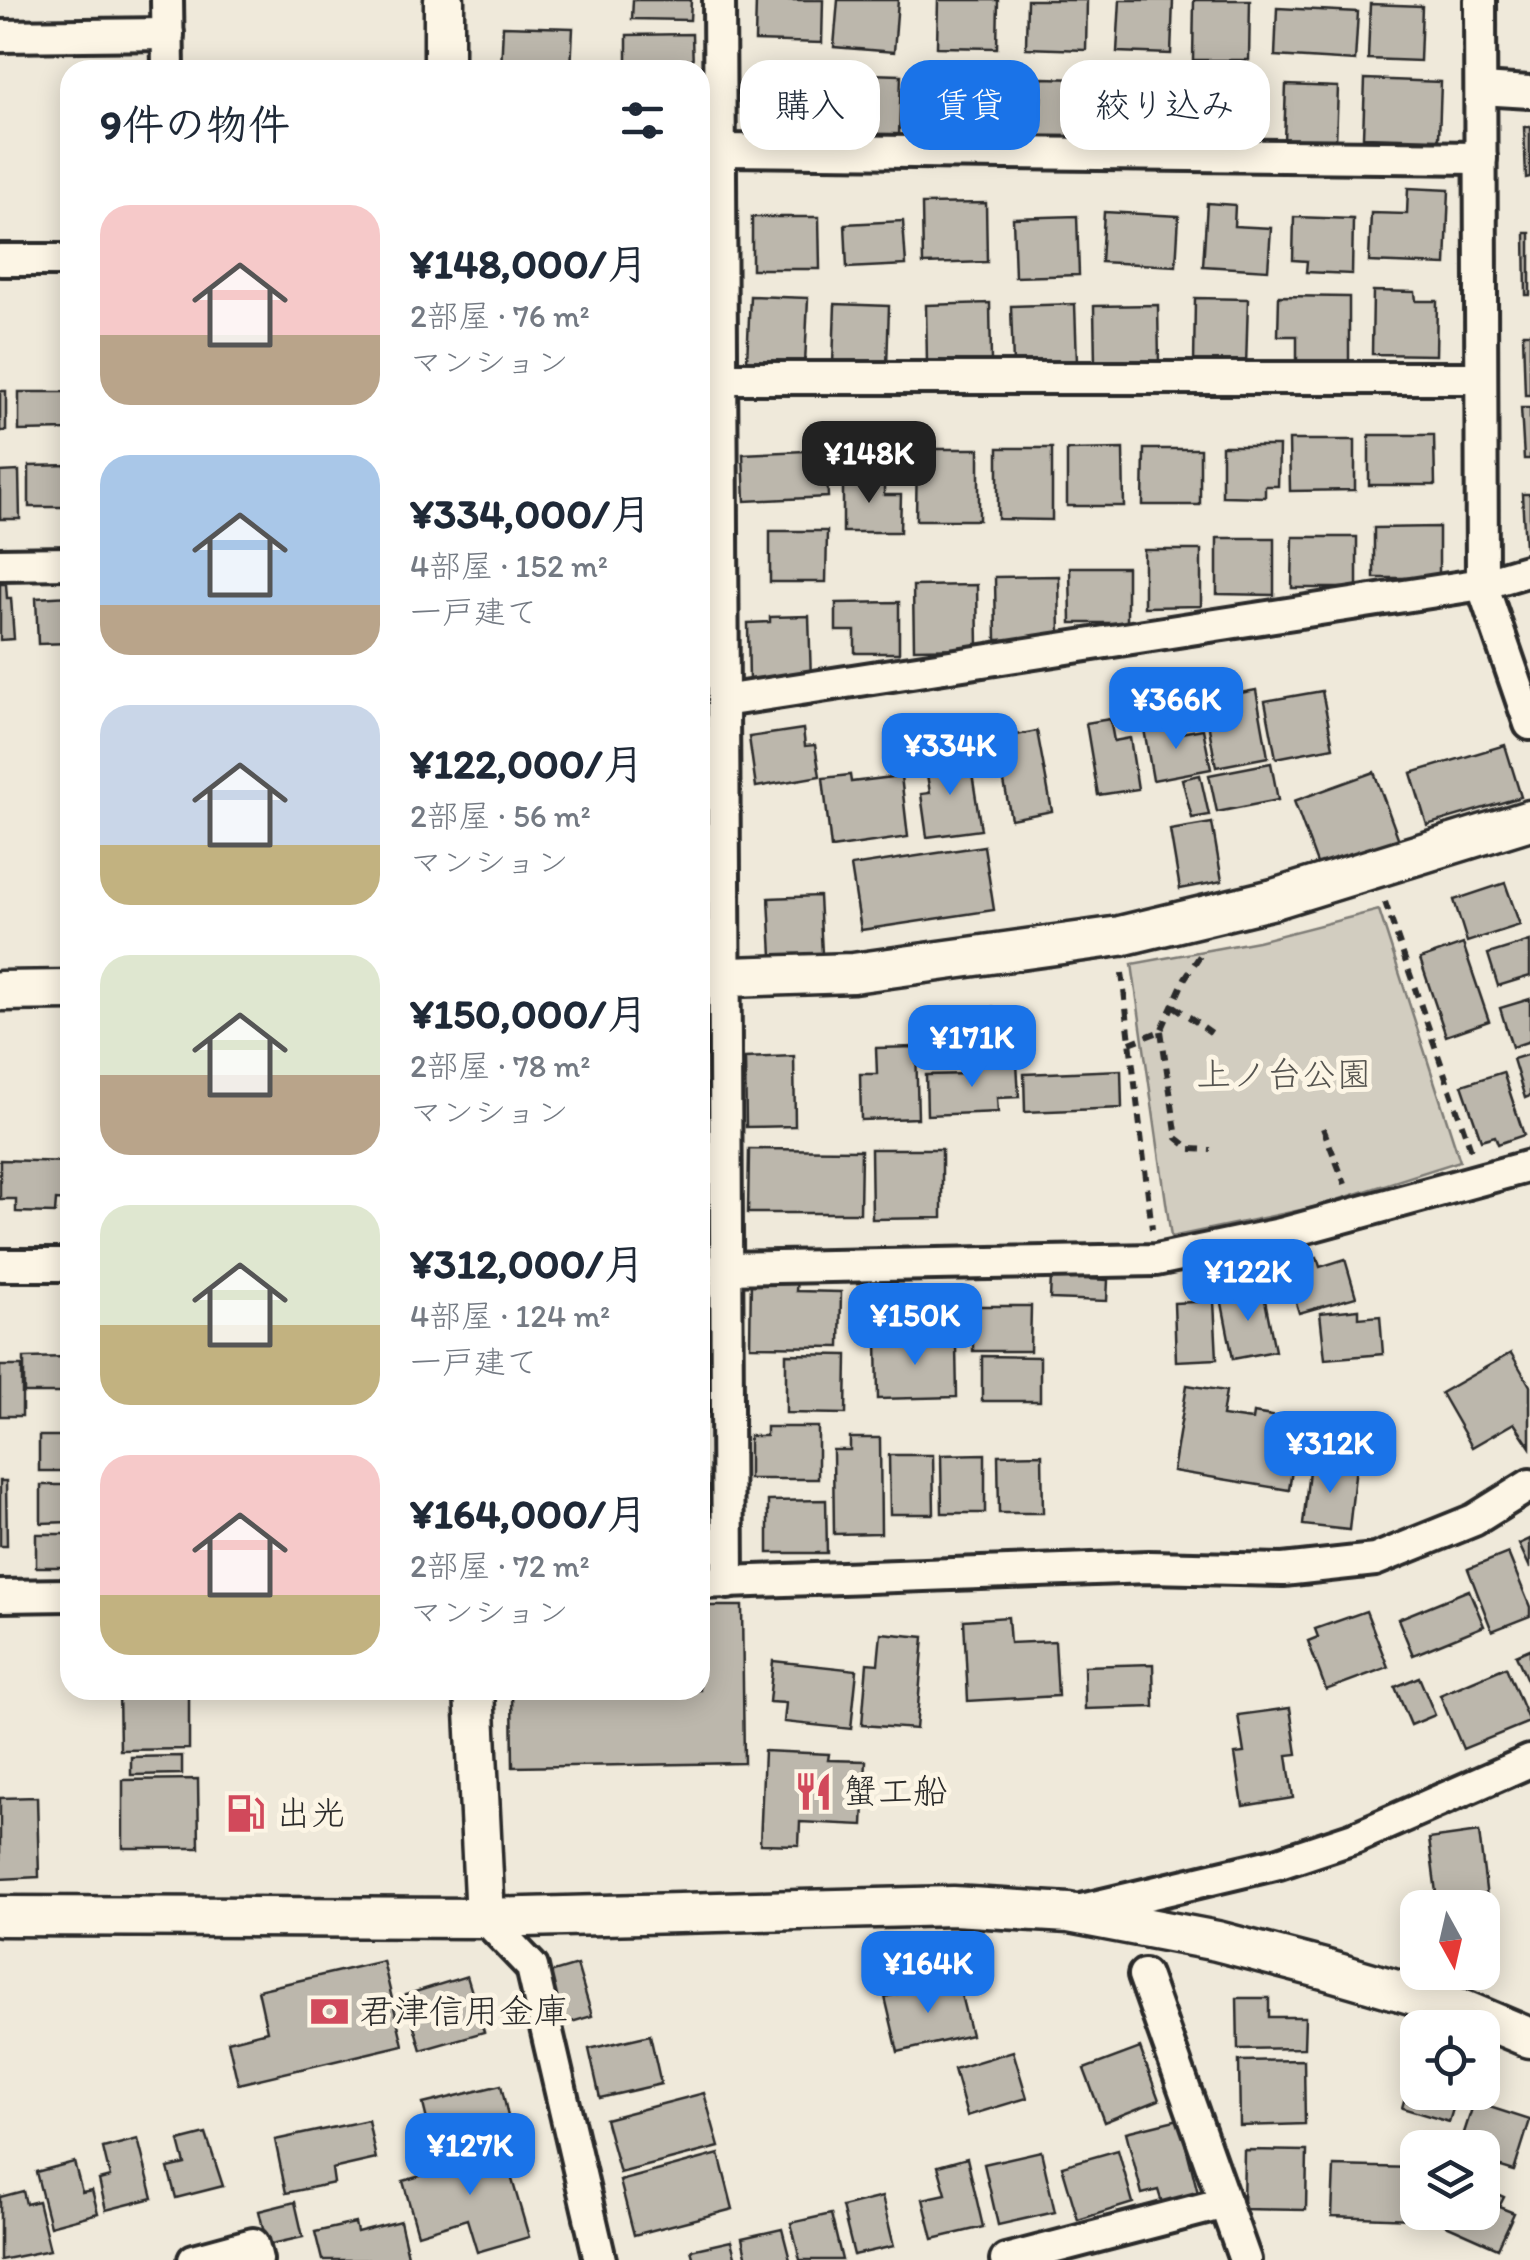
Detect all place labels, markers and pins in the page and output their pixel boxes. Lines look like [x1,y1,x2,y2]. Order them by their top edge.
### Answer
pin: ¥148K [799,421,939,506]
pin: ¥366K [1106,667,1246,752]
pin: ¥334K [880,713,1020,798]
pin: ¥171K [902,1005,1042,1090]
pin: ¥122K [1178,1239,1318,1324]
pin: ¥150K [845,1283,985,1368]
pin: ¥312K [1260,1411,1400,1496]
restaurant icon: 蟹工船 [792,1770,834,1812]
place label: 蟹工船 [843,1770,948,1812]
fuel station icon: 出光 [225,1792,267,1834]
place label: 出光 [276,1792,346,1834]
pin: ¥164K [858,1931,998,2016]
bank icon: 君津信用金庫 [308,1990,350,2032]
place label: 君津信用金庫 [359,1990,569,2032]
pin: ¥127K [400,2113,540,2198]

